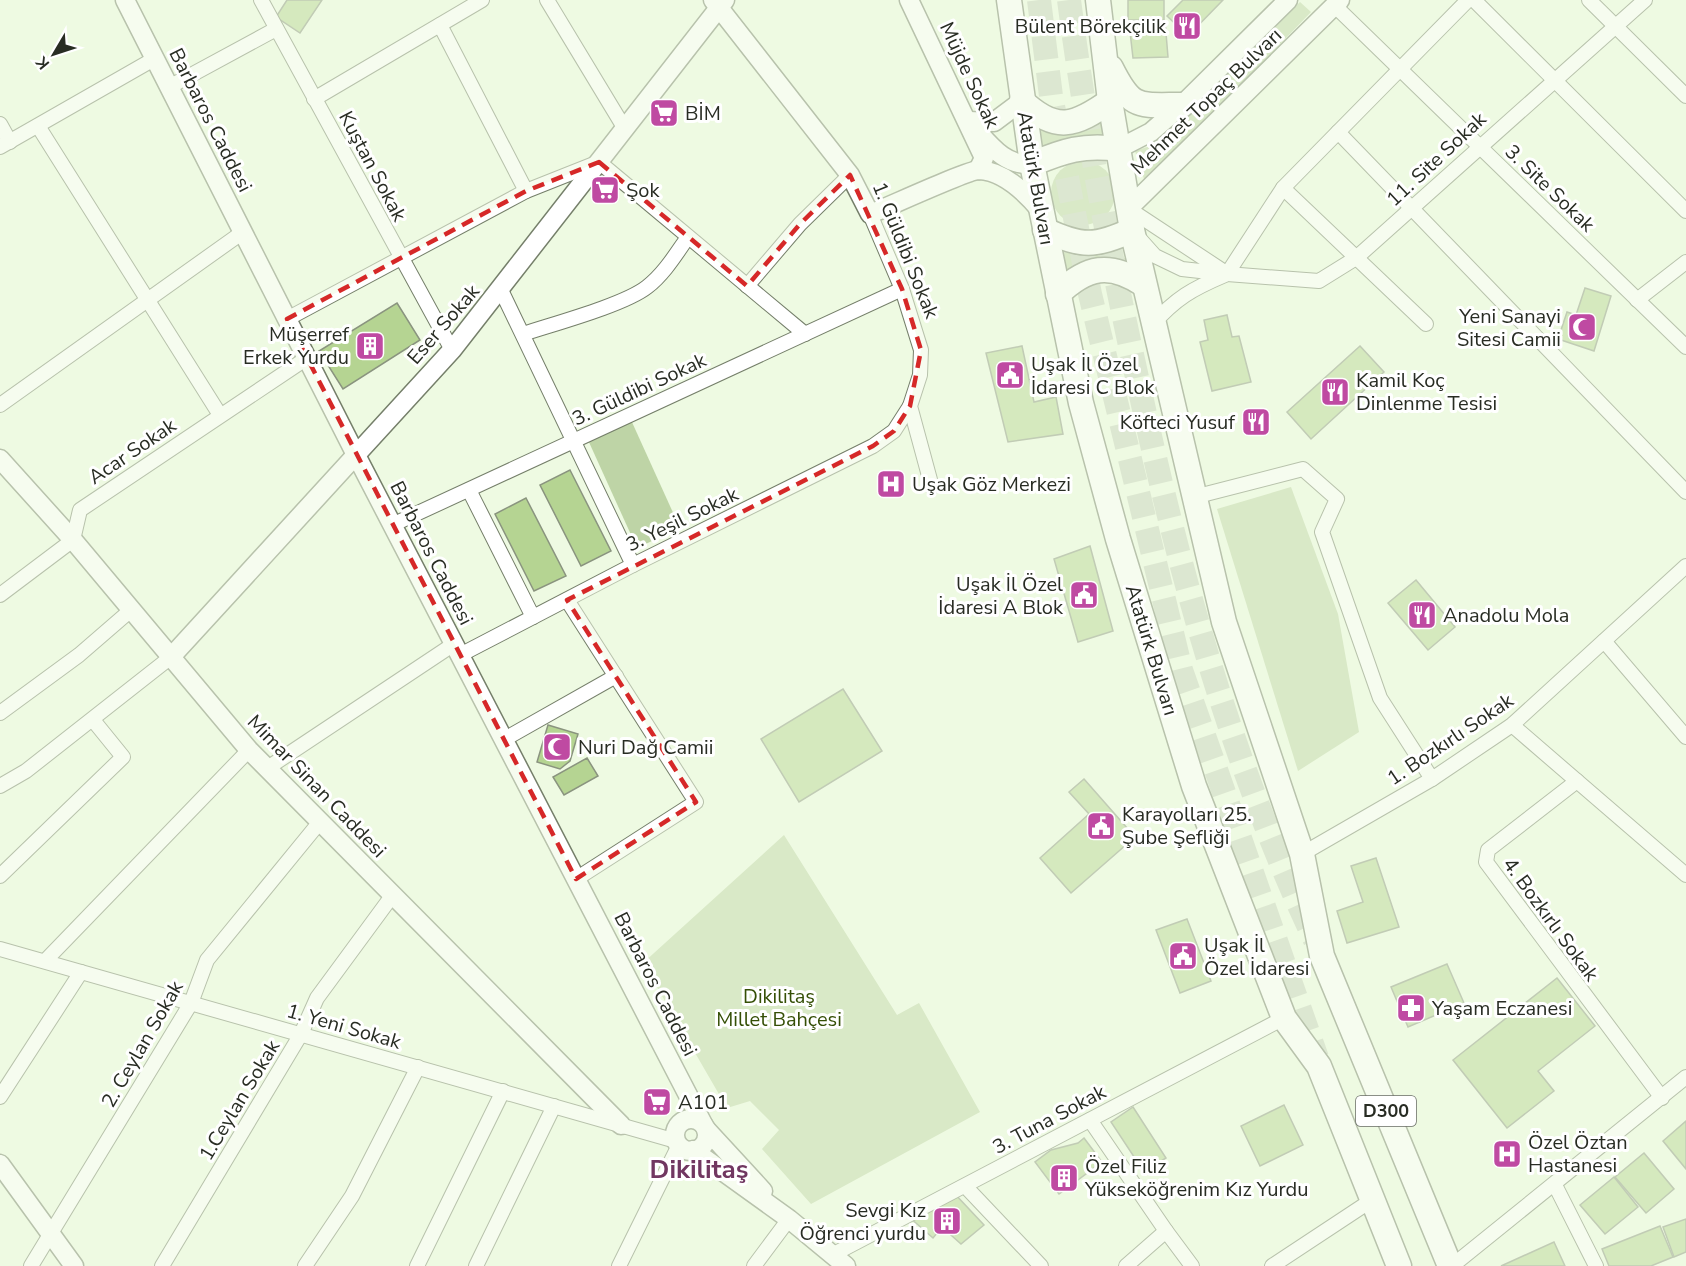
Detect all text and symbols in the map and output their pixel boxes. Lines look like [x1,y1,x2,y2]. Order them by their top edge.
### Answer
restaurant icon: Bülent Börekçilik [1171,10,1203,42]
place label: Bülent Börekçilik [1015,13,1167,40]
street label: Müjde Sokak [933,18,1006,134]
street label: Mehmet Topaç Bulvarı [1125,22,1288,181]
north arrow [24,24,84,84]
street label: Barbaros Caddesi [163,44,259,197]
text: K [30,51,55,74]
supermarket icon: BİM [648,97,680,129]
place label: BİM [685,100,721,127]
street label: 11. Site Sokak [1381,105,1493,213]
street label: Kuştan Sokak [332,106,413,227]
street label: Atatürk Bulvarı [1010,109,1061,247]
street label: 3. Site Sokak [1499,139,1601,239]
supermarket icon: Şok [589,174,621,206]
place label: Şok [626,177,660,204]
street label: 1. Güldibi Sokak [866,178,946,323]
street label: Eser Sokak [401,278,486,370]
place label: Yeni Sanayi Sitesi Camii [1457,303,1561,353]
mosque icon: Yeni Sanayi Sitesi Camii [1566,311,1598,343]
place label: Müşerref Erkek Yurdu [243,321,349,371]
building icon: Müşerref Erkek Yurdu [354,330,386,362]
street label: 3. Güldibi Sokak [568,346,711,432]
place label: Uşak İl Özel İdaresi C Blok [1031,351,1156,401]
public building icon: Uşak İl Özel İdaresi C Blok [994,359,1026,391]
place label: Kamil Koç Dinlenme Tesisi [1356,367,1497,417]
restaurant icon: Kamil Koç Dinlenme Tesisi [1319,376,1351,408]
restaurant icon: Köfteci Yusuf [1240,406,1272,438]
place label: Köfteci Yusuf [1120,409,1235,436]
street label: Acar Sokak [83,412,182,491]
hospital icon: Uşak Göz Merkezi [875,468,907,500]
place label: Uşak Göz Merkezi [912,471,1071,498]
street label: Barbaros Caddesi [384,477,480,630]
street label: 3. Yeşil Sokak [622,480,744,558]
place label: Uşak İl Özel İdaresi A Blok [938,571,1064,621]
public building icon: Uşak İl Özel İdaresi A Blok [1068,579,1100,611]
street label: Atatürk Bulvarı [1119,581,1184,719]
restaurant icon: Anadolu Mola [1406,599,1438,631]
place label: Anadolu Mola [1443,602,1569,629]
street label: 1. Bozkırlı Sokak [1382,687,1520,792]
street label: Mimar Sinan Caddesi [241,709,392,864]
mosque icon: Nuri Dağ Camii [541,731,573,763]
place label: Nuri Dağ Camii [578,734,713,761]
place label: Karayolları 25. Şube Şefliği [1122,801,1252,851]
public building icon: Karayolları 25. Şube Şefliği [1085,810,1117,842]
street label: 4. Bozkırlı Sokak [1496,852,1605,987]
street label: Barbaros Caddesi [608,908,704,1061]
place label: Uşak İl Özel İdaresi [1204,932,1309,982]
public building icon: Uşak İl Özel İdaresi [1167,940,1199,972]
street label: 2. Ceylan Sokak [95,975,190,1113]
park label: Dikilitaş Millet Bahçesi [716,983,842,1033]
pharmacy icon: Yaşam Eczanesi [1395,992,1427,1024]
place label: Yaşam Eczanesi [1431,995,1572,1022]
street label: 1. Yeni Sokak [284,997,405,1056]
street label: 1.Ceylan Sokak [193,1034,287,1166]
street label: 3. Tuna Sokak [988,1078,1111,1161]
supermarket icon: A101 [641,1086,673,1118]
place label: A101 [678,1089,729,1116]
road number: D300 [1356,1096,1416,1126]
place label: Özel Öztan Hastanesi [1528,1129,1628,1179]
hospital icon: Özel Öztan Hastanesi [1491,1138,1523,1170]
district label: Dikilitaş [650,1152,748,1187]
place label: Özel Filiz Yükseköğrenim Kız Yurdu [1084,1153,1308,1203]
building icon: Özel Filiz Yükseköğrenim Kız Yurdu [1048,1162,1080,1194]
place label: Sevgi Kız Öğrenci yurdu [799,1197,926,1247]
building icon: Sevgi Kız Öğrenci yurdu [931,1205,963,1237]

